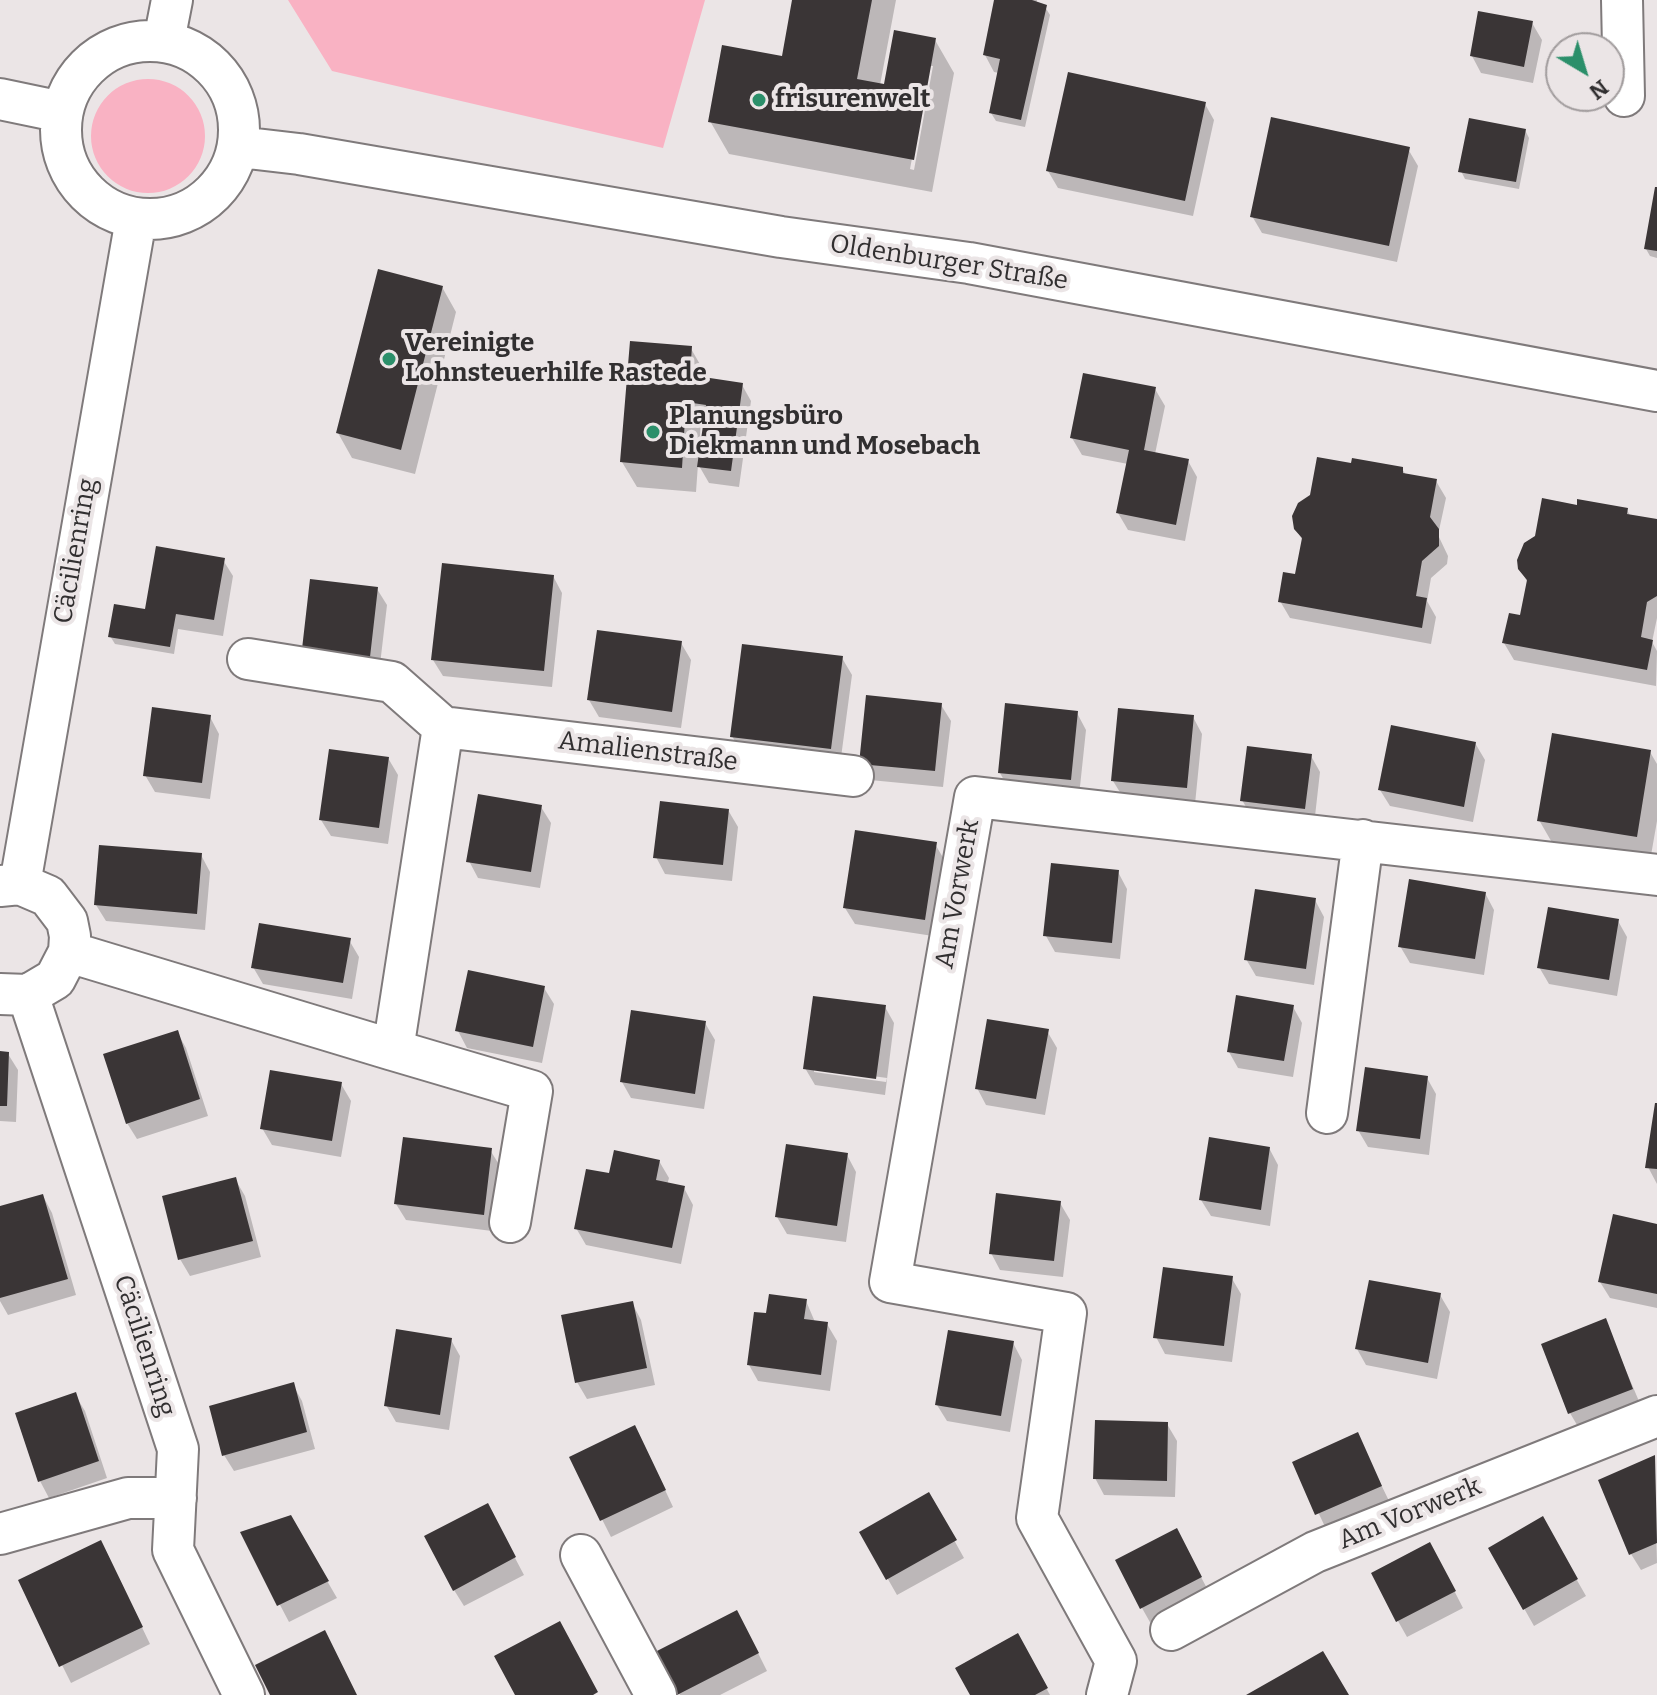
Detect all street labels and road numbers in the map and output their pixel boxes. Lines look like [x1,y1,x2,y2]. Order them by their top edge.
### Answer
street label: Oldenburger Straße [828,229,1070,297]
street label: Cäcilienring [48,476,104,626]
street label: Amalienstraße [557,726,739,778]
street label: Am Vorwerk [930,817,986,971]
street label: Cäcilienring [106,1271,182,1421]
street label: Am Vorwerk [1334,1471,1486,1557]

